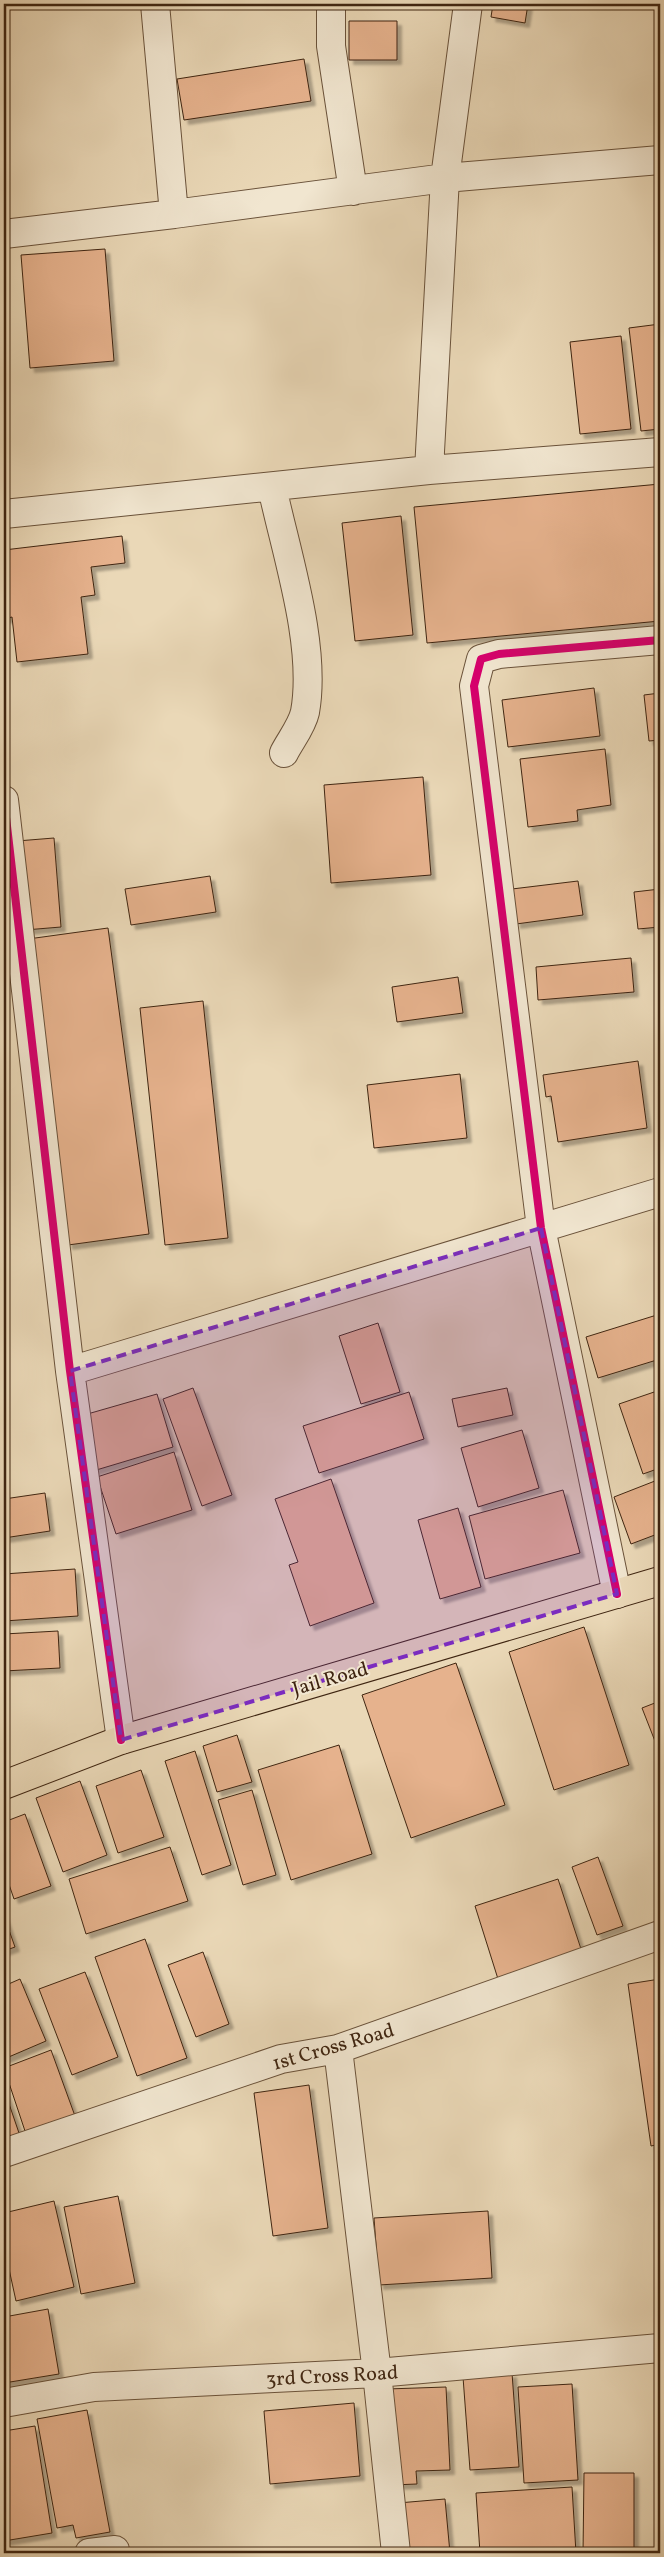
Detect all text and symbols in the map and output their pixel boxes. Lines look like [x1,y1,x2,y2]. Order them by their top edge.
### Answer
street label: Jail Road [289,1656,372,1704]
street label: 1st Cross Road [269,2017,398,2079]
street label: 3rd Cross Road [265,2360,399,2394]

